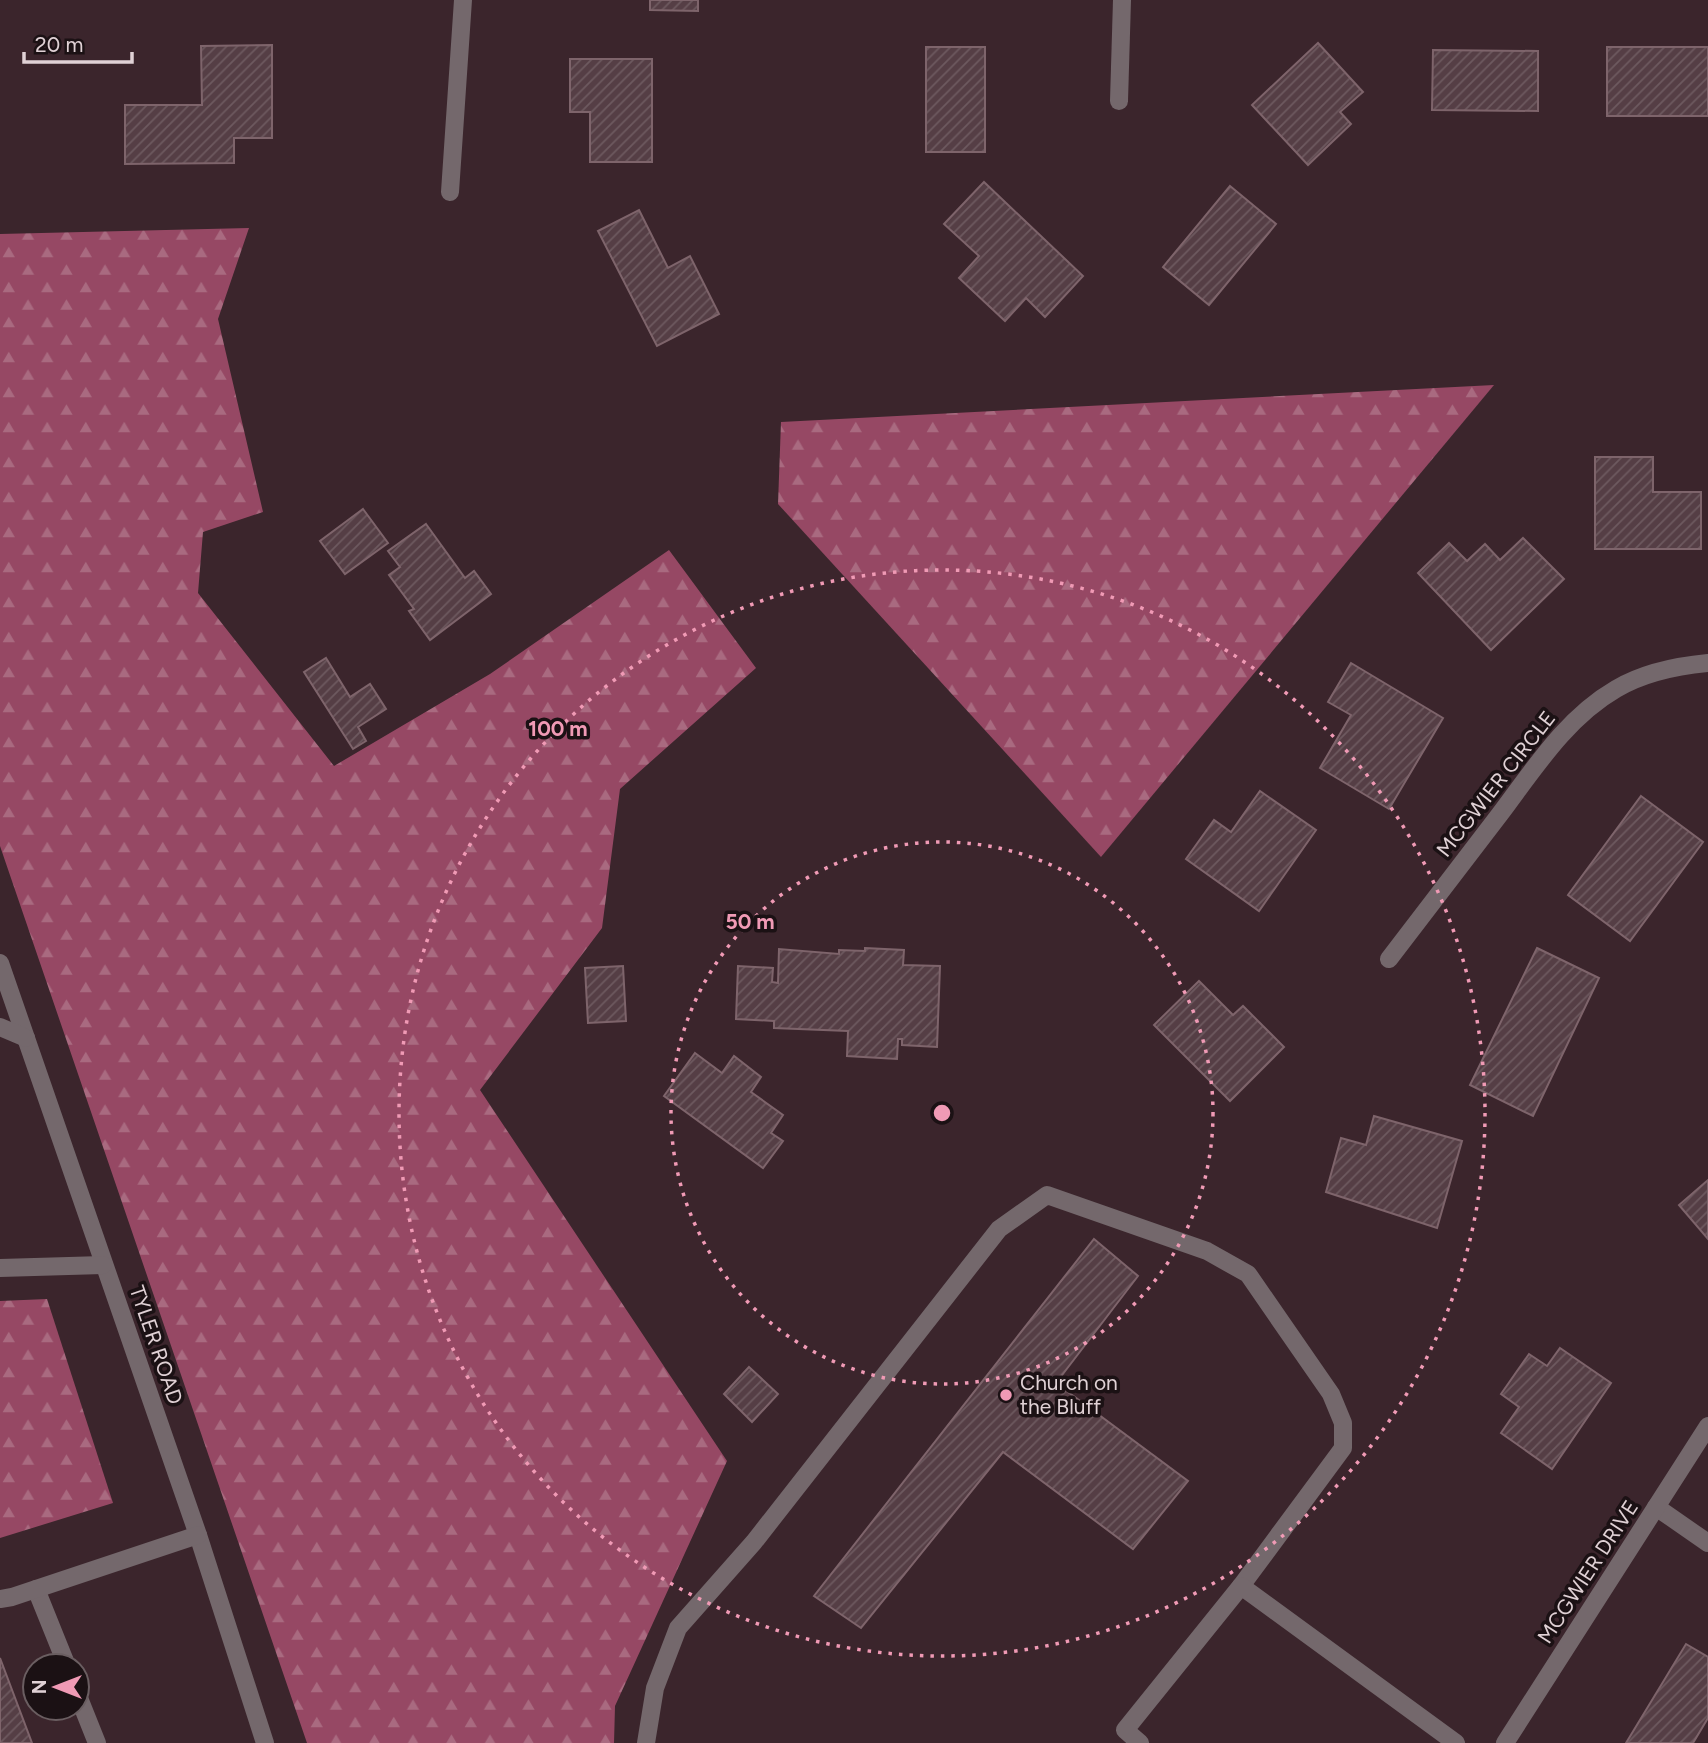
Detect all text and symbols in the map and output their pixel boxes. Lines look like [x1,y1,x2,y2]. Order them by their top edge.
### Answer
scale bar [24,21,133,65]
text: 20 m [35,32,83,57]
street label: MCGWIER CIRCLE [1431,706,1560,862]
text: 100 m [528,716,588,741]
text: 50 m [725,909,775,934]
centre of rings [930,1101,954,1125]
street label: TYLER ROAD [124,1282,188,1408]
place label: Church on the Bluff [1020,1370,1118,1419]
marker: Church on the Bluff [998,1387,1014,1403]
street label: MCGWIER DRIVE [1532,1495,1643,1648]
north arrow [21,1652,91,1722]
text: N [28,1680,51,1694]

